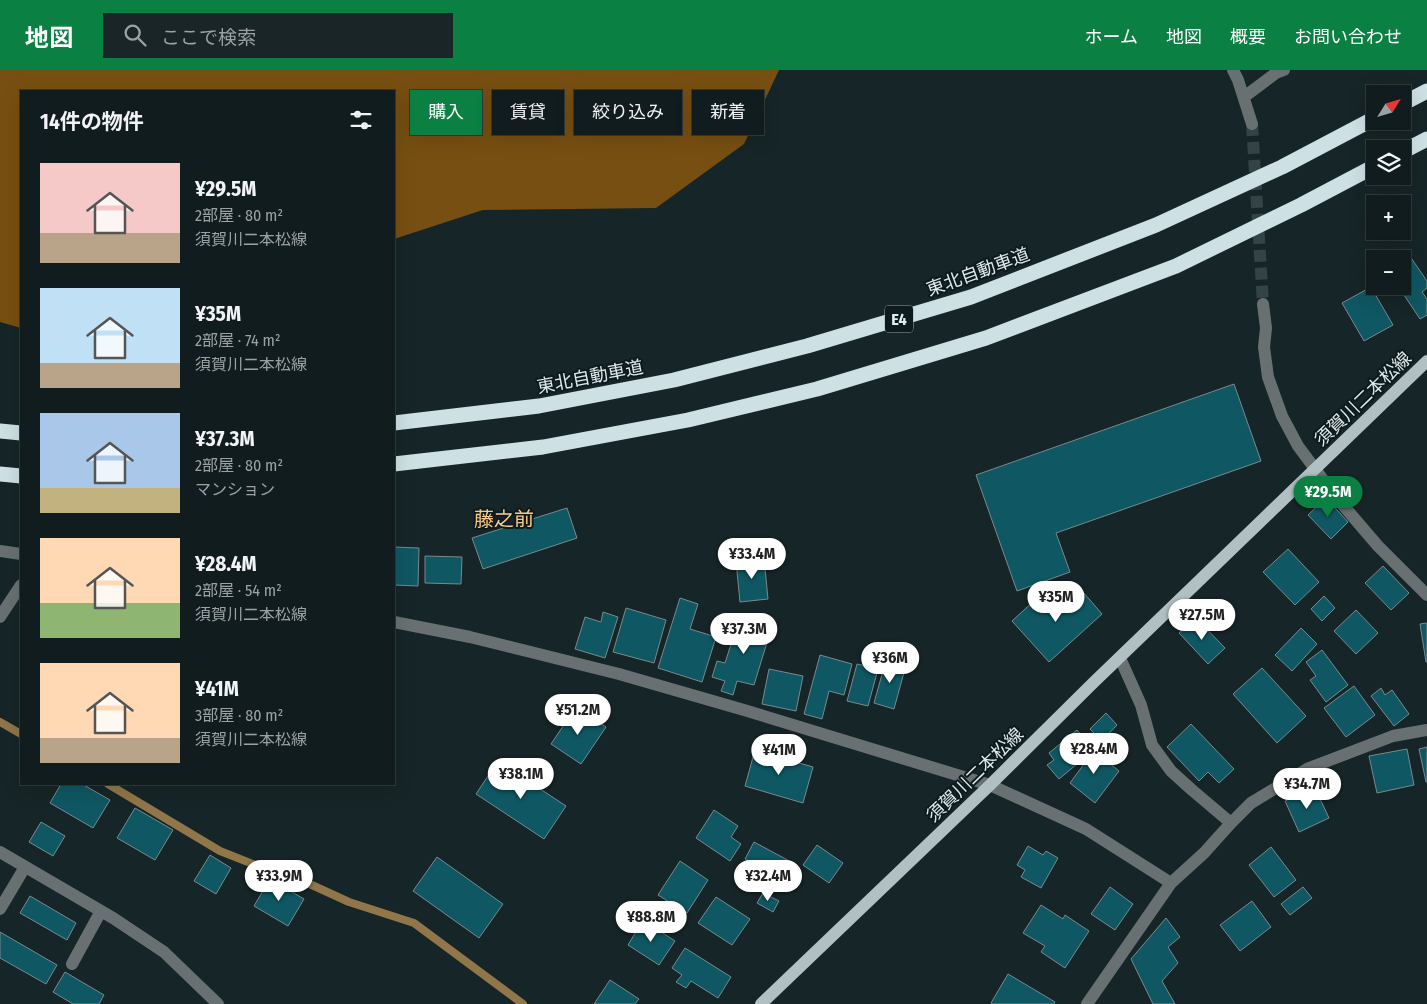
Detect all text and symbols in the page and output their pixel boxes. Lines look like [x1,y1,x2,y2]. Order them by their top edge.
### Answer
search box [103,13,453,58]
icon: search [121,21,149,49]
text: 地図 [25,24,73,52]
text: ここで検索 [161,26,256,49]
text: ホーム [1085,26,1138,48]
text: 地図 [1166,26,1202,48]
text: 概要 [1230,26,1266,48]
text: お問い合わせ [1294,26,1402,48]
north arrow [1366,85,1411,130]
map controls [1366,85,1411,295]
chip: 購入 [410,90,482,135]
chip: 賃貸 [492,90,564,135]
chip: 絞り込み [574,90,682,135]
chip: 新着 [692,90,764,135]
icon: filters [347,106,375,134]
text: 14件の物件 [40,109,144,135]
button: layers [1366,140,1411,185]
text: ¥29.5M [195,176,256,202]
icon: home [80,183,140,243]
button: + [1366,195,1411,240]
text: 2部屋 · 80 m² [195,206,283,225]
text: 須賀川二本松線 [195,230,307,249]
street label: 東北自動車道 [923,243,1033,301]
button: − [1366,250,1411,295]
text: ¥35M [195,301,241,327]
road number: E4 [885,305,913,332]
icon: home [80,308,140,368]
text: 2部屋 · 74 m² [195,331,280,350]
street label: 須賀川二本松線 [1310,347,1416,451]
text: 須賀川二本松線 [195,355,307,374]
street label: 東北自動車道 [535,356,645,398]
text: ¥37.3M [195,426,255,452]
icon: home [80,433,140,493]
text: 2部屋 · 80 m² [195,456,283,475]
pin: ¥29.5M [1287,476,1369,518]
text: マンション [195,480,275,499]
text: ¥29.5M [1305,482,1351,501]
district label: 藤之前 [474,507,534,531]
pin: ¥33.4M [711,538,793,580]
text: ¥33.4M [729,544,775,563]
text: ¥28.4M [195,551,257,577]
icon: home [80,558,140,618]
pin: ¥35M [1026,580,1086,623]
text: 2部屋 · 54 m² [195,581,282,600]
text: ¥35M [1038,587,1074,606]
pin: ¥27.5M [1161,598,1243,641]
text: 須賀川二本松線 [195,605,307,624]
text: ¥27.5M [1179,605,1225,624]
pin: ¥37.3M [703,612,785,655]
text: ¥37.3M [721,619,767,638]
pin: ¥36M [860,642,920,684]
text: ¥36M [872,648,908,667]
text: ¥41M [195,676,239,702]
icon: home [80,683,140,743]
pin: ¥51.2M [537,694,619,736]
text: ¥51.2M [556,700,600,719]
text: 3部屋 · 80 m² [195,706,283,725]
street label: 須賀川二本松線 [922,723,1028,827]
text: 須賀川二本松線 [195,730,307,749]
pin: ¥28.4M [1053,732,1135,775]
pin: ¥41M [749,734,809,776]
text: ¥28.4M [1071,739,1117,758]
text: ¥41M [762,740,796,759]
pin: ¥38.1M [480,758,562,800]
text: ¥38.1M [499,764,543,783]
pin: ¥34.7M [1266,768,1348,810]
text: ¥34.7M [1284,774,1330,793]
pin: ¥33.9M [238,860,320,902]
pin: ¥32.4M [727,860,809,902]
text: ¥33.9M [256,866,302,885]
text: ¥32.4M [745,866,791,885]
pin: ¥88.8M [610,900,692,943]
text: ¥88.8M [627,907,675,926]

